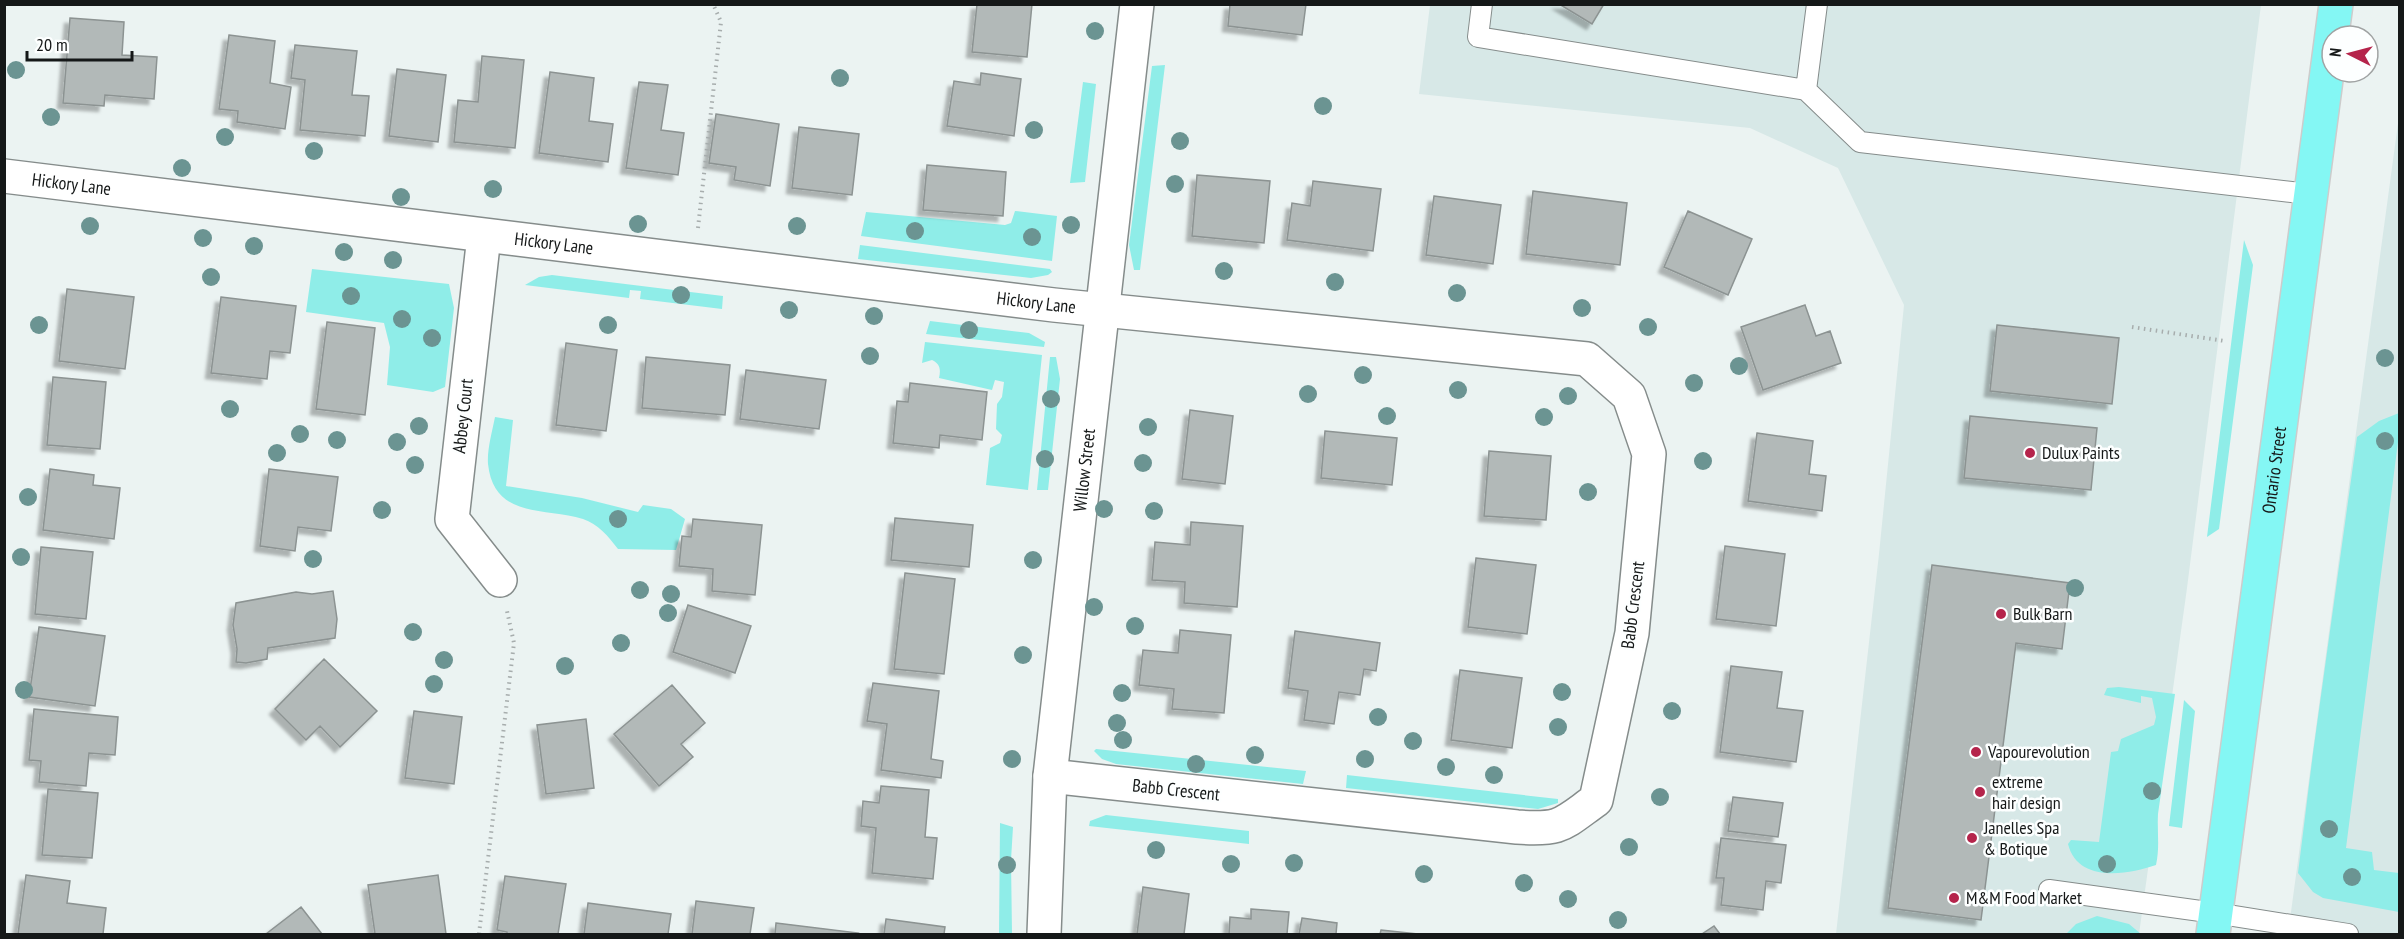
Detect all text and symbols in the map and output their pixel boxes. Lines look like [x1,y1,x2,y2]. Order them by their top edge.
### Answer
scale bar [27,24,132,62]
north arrow [2320,24,2380,84]
text: 20 m [36,33,68,56]
text: N [2325,47,2345,58]
street label: Hickory Lane [31,168,112,200]
street label: Hickory Lane [513,227,595,259]
street label: Hickory Lane [996,286,1077,318]
street label: Abbey Court [447,377,478,454]
street label: Ontario Street [2257,425,2291,515]
street label: Willow Street [1068,427,1100,513]
place label: Dulux Paints [2042,441,2120,464]
marker: Dulux Paints [2023,446,2037,460]
street label: Babb Crescent [1616,560,1649,650]
place label: Bulk Barn [2013,602,2072,625]
marker: Bulk Barn [1994,607,2008,621]
place label: Vapourevolution [1987,740,2090,763]
marker: Vapourevolution [1969,745,1983,759]
place label: extreme hair design [1992,770,2061,814]
street label: Babb Crescent [1131,773,1221,806]
marker: extreme hair design [1973,785,1987,799]
place label: Janelles Spa & Botique [1983,816,2059,860]
marker: Janelles Spa & Botique [1965,831,1979,845]
place label: M&M Food Market [1966,886,2082,909]
marker: M&M Food Market [1947,891,1961,905]

